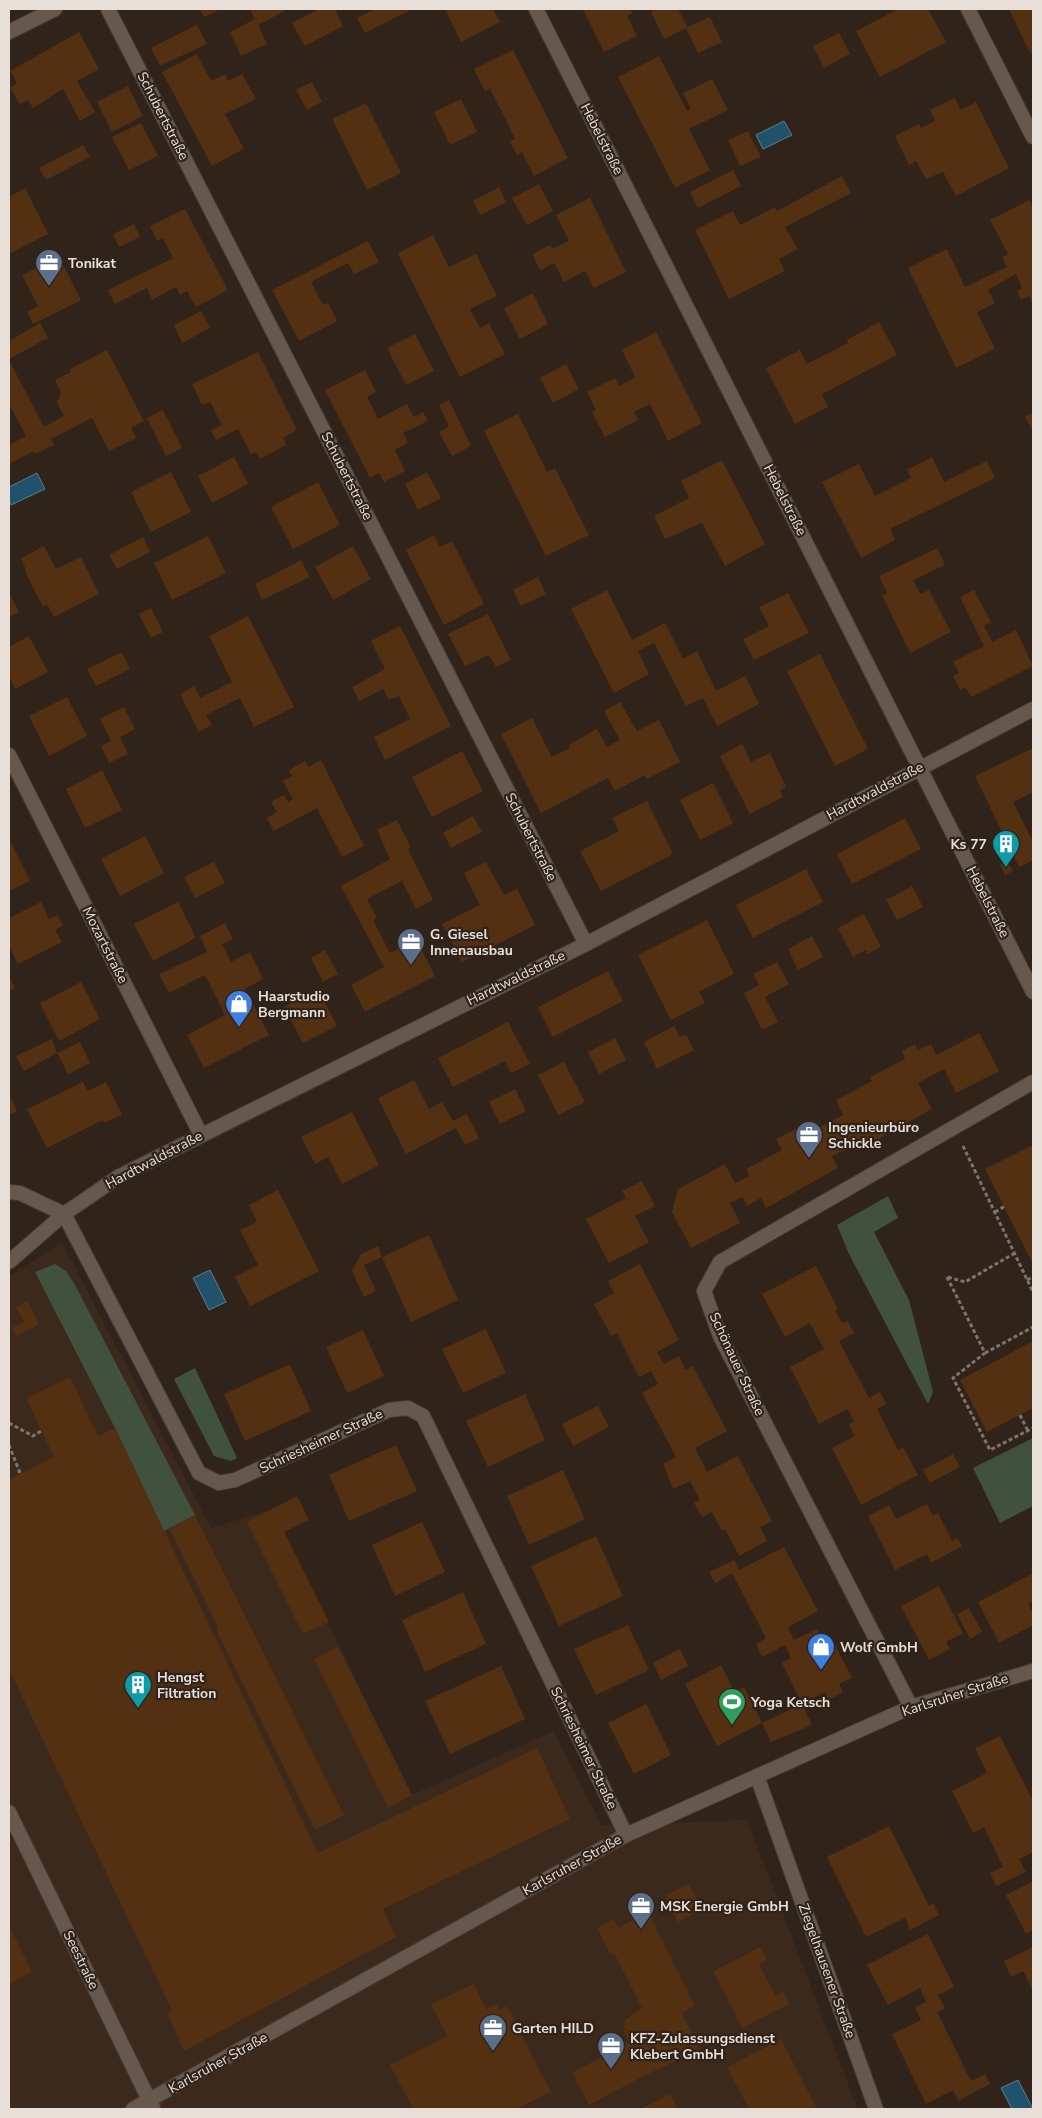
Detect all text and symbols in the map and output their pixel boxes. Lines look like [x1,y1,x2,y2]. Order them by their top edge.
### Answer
street label: Schubertstraße [133,69,193,163]
street label: Hebelstraße [576,100,628,178]
office icon: Tonikat [34,248,64,287]
place label: Tonikat [68,254,117,273]
street label: Schubertstraße [317,429,377,523]
street label: Hebelstraße [759,461,811,539]
street label: Hardtwaldstraße [823,757,927,825]
street label: Schubertstraße [501,790,561,884]
building icon: Ks 77 [991,829,1021,868]
place label: Ks 77 [950,835,987,854]
street label: Hebelstraße [962,863,1014,941]
street label: Mozartstraße [78,903,132,987]
place label: G. Giesel Innenausbau [430,925,513,960]
office icon: G. Giesel Innenausbau [396,927,426,966]
street label: Hardtwaldstraße [464,946,568,1010]
place label: Haarstudio Bergmann [258,987,330,1022]
shop icon: Haarstudio Bergmann [224,989,254,1028]
place label: Ingenieurbüro Schickle [828,1118,919,1153]
office icon: Ingenieurbüro Schickle [794,1120,824,1159]
street label: Hardtwaldstraße [102,1126,206,1194]
street label: Schönauer Straße [705,1309,769,1419]
street label: Schriesheimer Straße [256,1404,386,1478]
shop icon: Wolf GmbH [806,1632,836,1671]
place label: Wolf GmbH [840,1638,918,1657]
place label: Hengst Filtration [157,1668,216,1703]
street label: Karlsruher Straße [899,1669,1011,1721]
building icon: Hengst Filtration [123,1670,153,1709]
street label: Schriesheimer Straße [546,1684,622,1812]
sports icon: Yoga Ketsch [717,1687,747,1726]
place label: Yoga Ketsch [750,1693,830,1712]
street label: Karlsruher Straße [519,1830,625,1900]
office icon: MSK Energie GmbH [626,1891,656,1930]
place label: MSK Energie GmbH [660,1897,789,1916]
street label: Ziegelhausener Straße [794,1901,860,2041]
street label: Seestraße [59,1927,103,1993]
office icon: Garten HILD [478,2013,508,2052]
place label: Garten HILD [512,2019,594,2038]
street label: Karlsruher Straße [165,2028,271,2098]
place label: KFZ-Zulassungsdienst Klebert GmbH [630,2029,776,2064]
office icon: KFZ-Zulassungsdienst Klebert GmbH [596,2031,626,2070]

